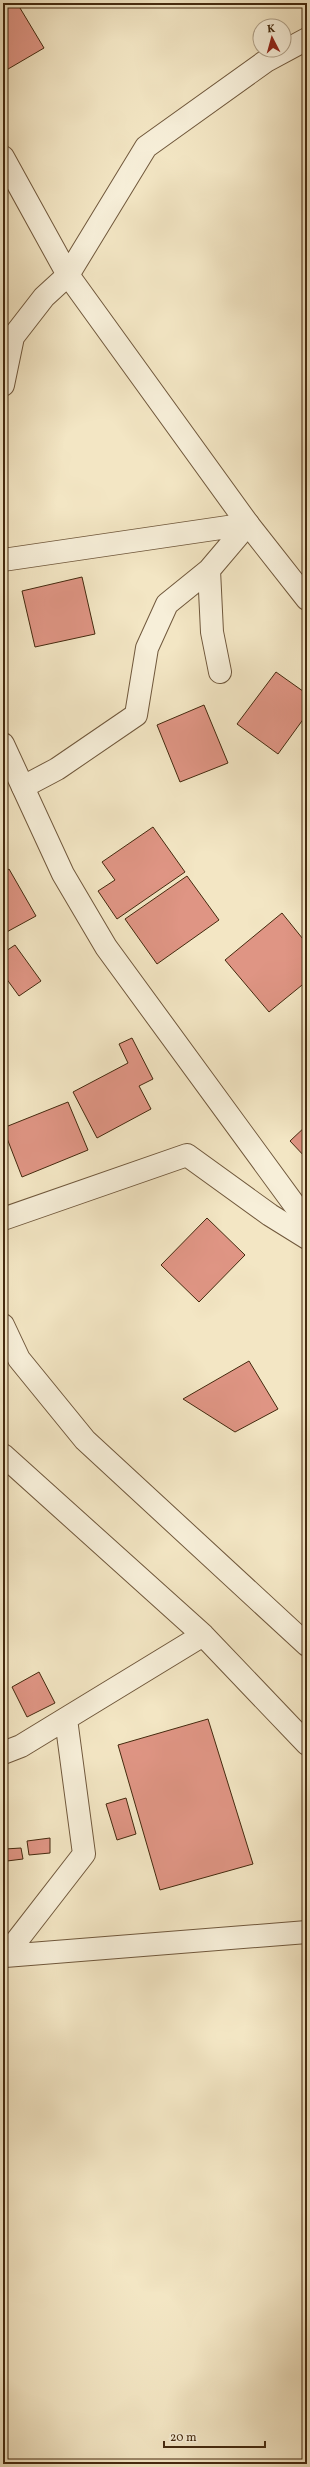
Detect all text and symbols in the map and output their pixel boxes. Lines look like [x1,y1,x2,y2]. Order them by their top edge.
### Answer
north arrow [252,18,292,58]
text: K [266,22,276,37]
scale bar [164,2423,265,2449]
text: 20 m [170,2430,197,2446]

